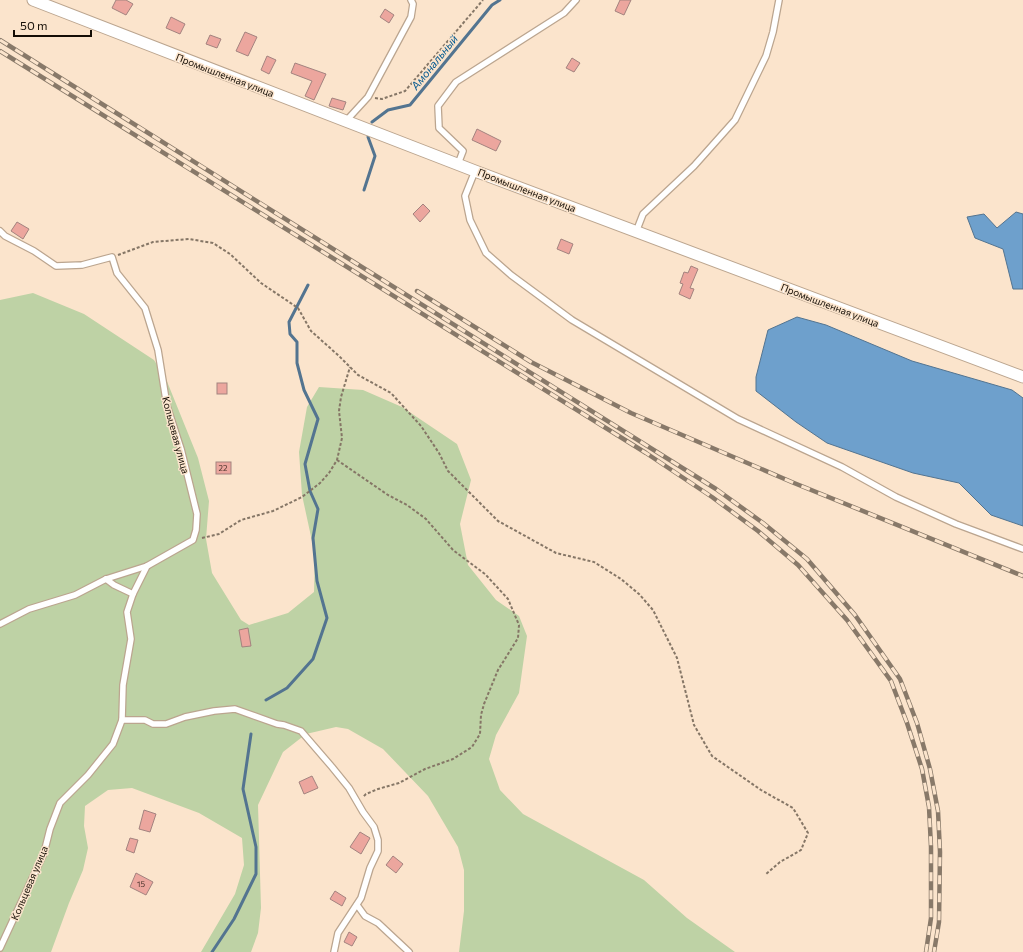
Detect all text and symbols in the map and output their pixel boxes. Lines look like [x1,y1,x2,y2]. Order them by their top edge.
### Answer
scale bar [14,12,91,38]
text: 50 m [20,18,48,32]
water label: Амональный [407,32,460,93]
street label: Промышленная улица [174,51,276,99]
street label: Промышленная улица [476,166,578,214]
street label: Промышленная улица [779,281,881,329]
street label: Кольцевая улица [160,395,192,475]
house number: 22 [219,463,228,473]
street label: Кольцевая улица [8,844,50,922]
house number: 15 [137,879,145,889]

